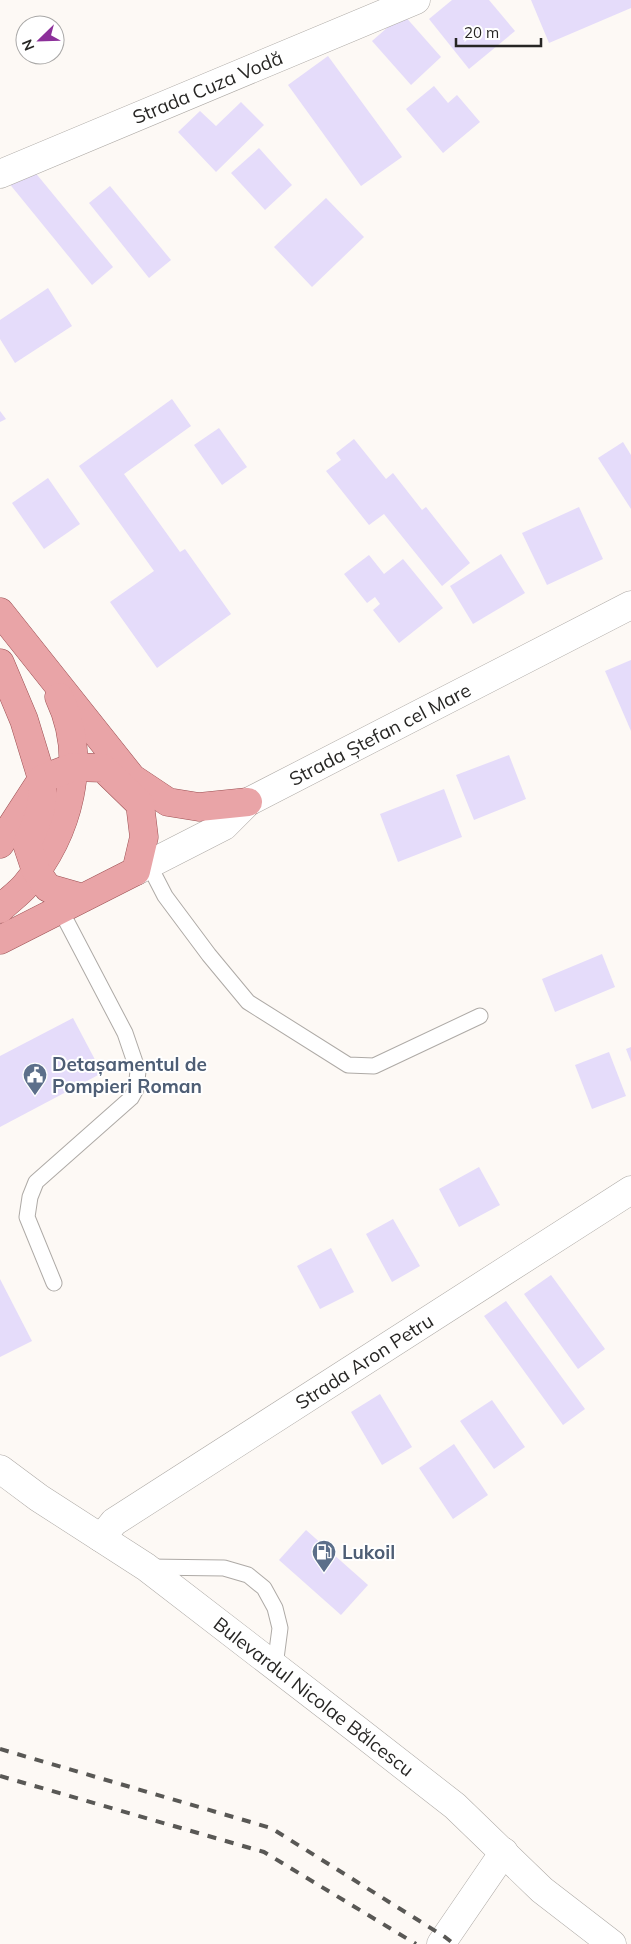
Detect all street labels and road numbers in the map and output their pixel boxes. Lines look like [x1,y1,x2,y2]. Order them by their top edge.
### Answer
street label: Strada Cuza Vodă [129,45,286,129]
street label: Strada Ștefan cel Mare [285,678,475,791]
street label: Strada Aron Petru [291,1308,438,1414]
street label: Bulevardul Nicolae Bălcescu [209,1612,419,1782]

